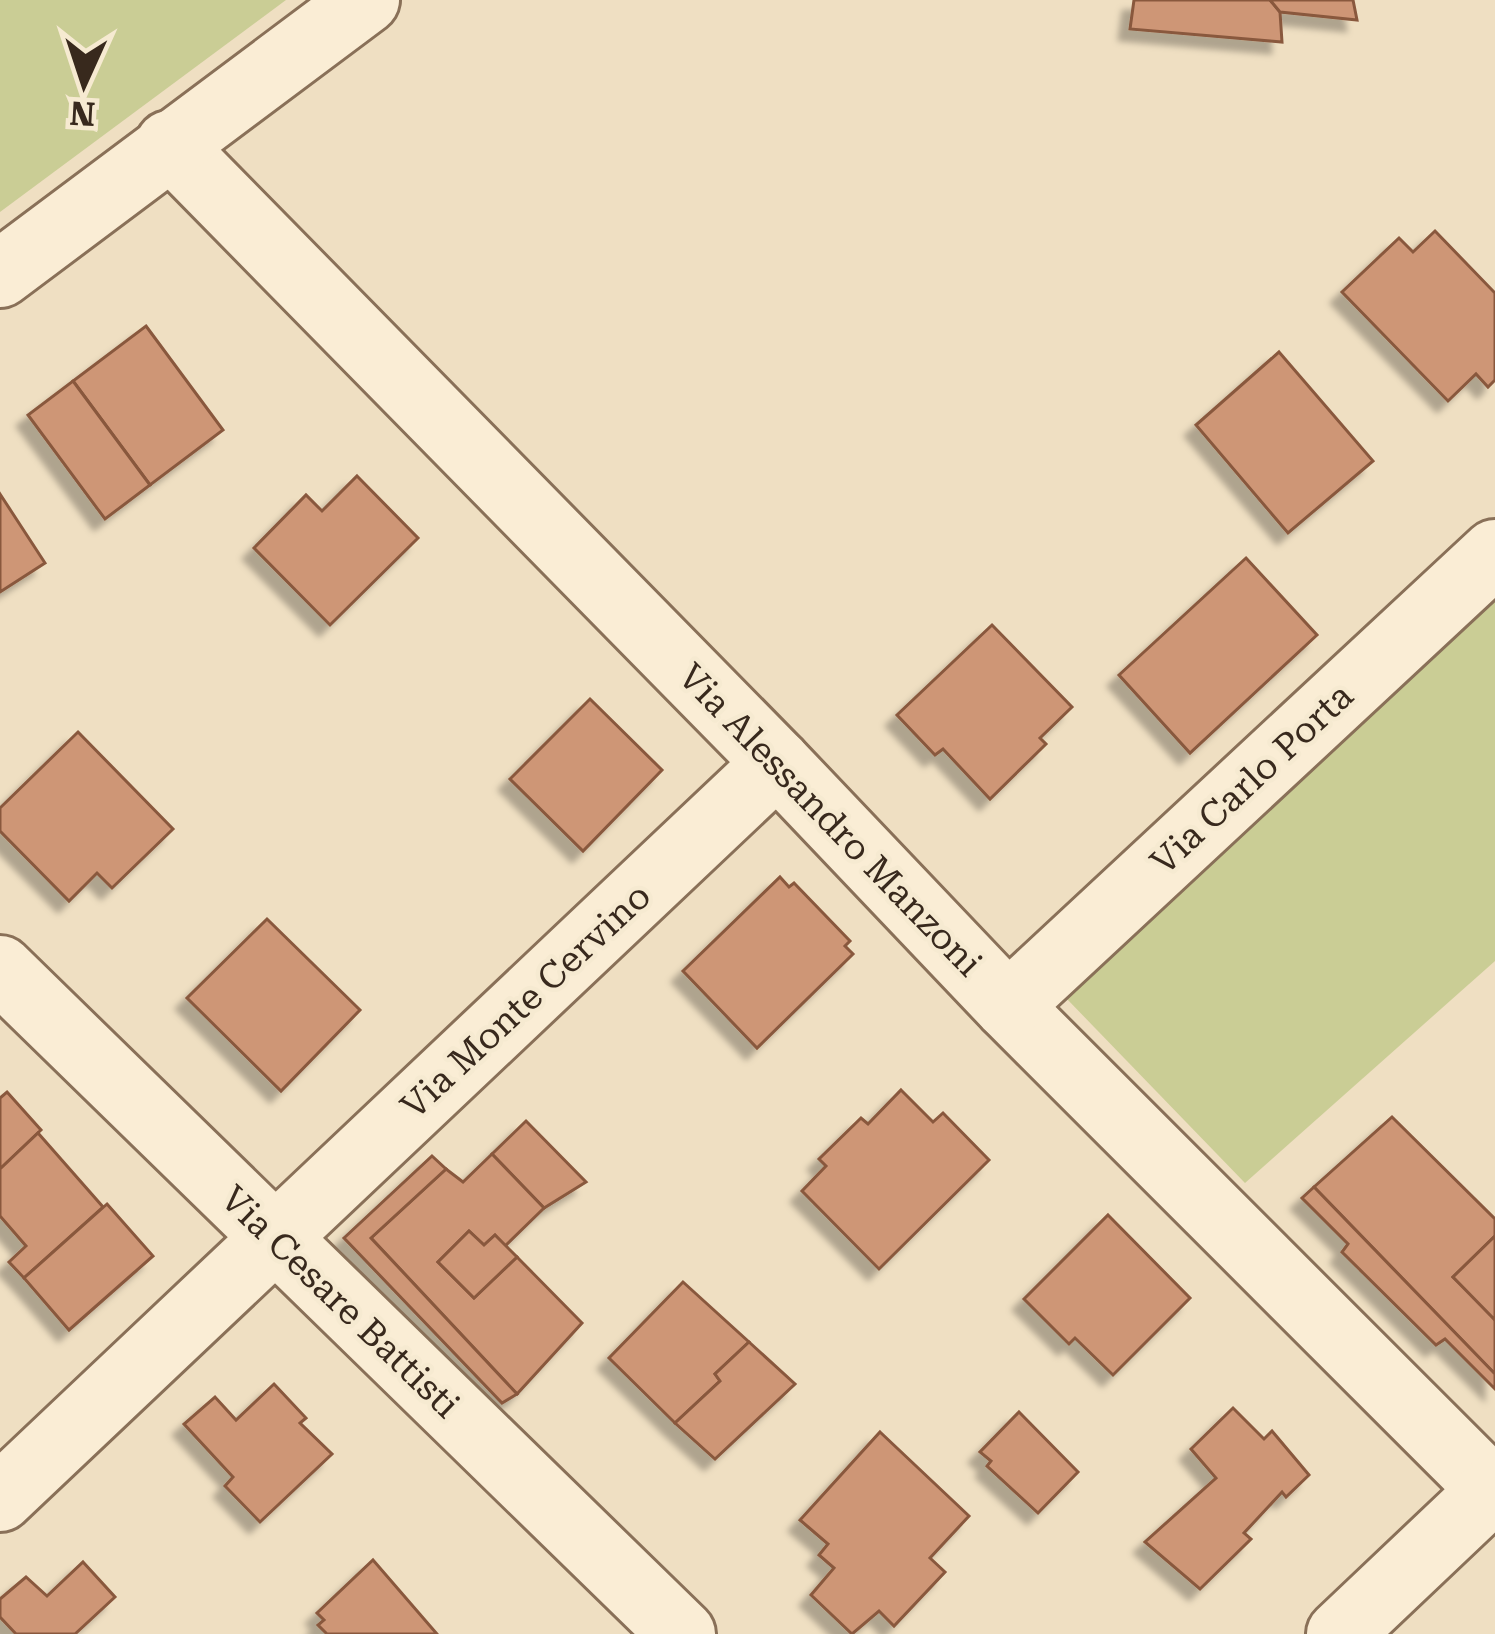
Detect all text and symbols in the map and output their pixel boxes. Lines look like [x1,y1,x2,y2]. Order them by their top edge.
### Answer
north arrow [24,24,144,144]
text: N [69,93,96,134]
street label: Via Alessandro Manzoni [670,655,990,985]
street label: Via Carlo Porta [1142,675,1362,883]
street label: Via Monte Cervino [393,875,659,1127]
street label: Via Cesare Battisti [212,1178,468,1426]

